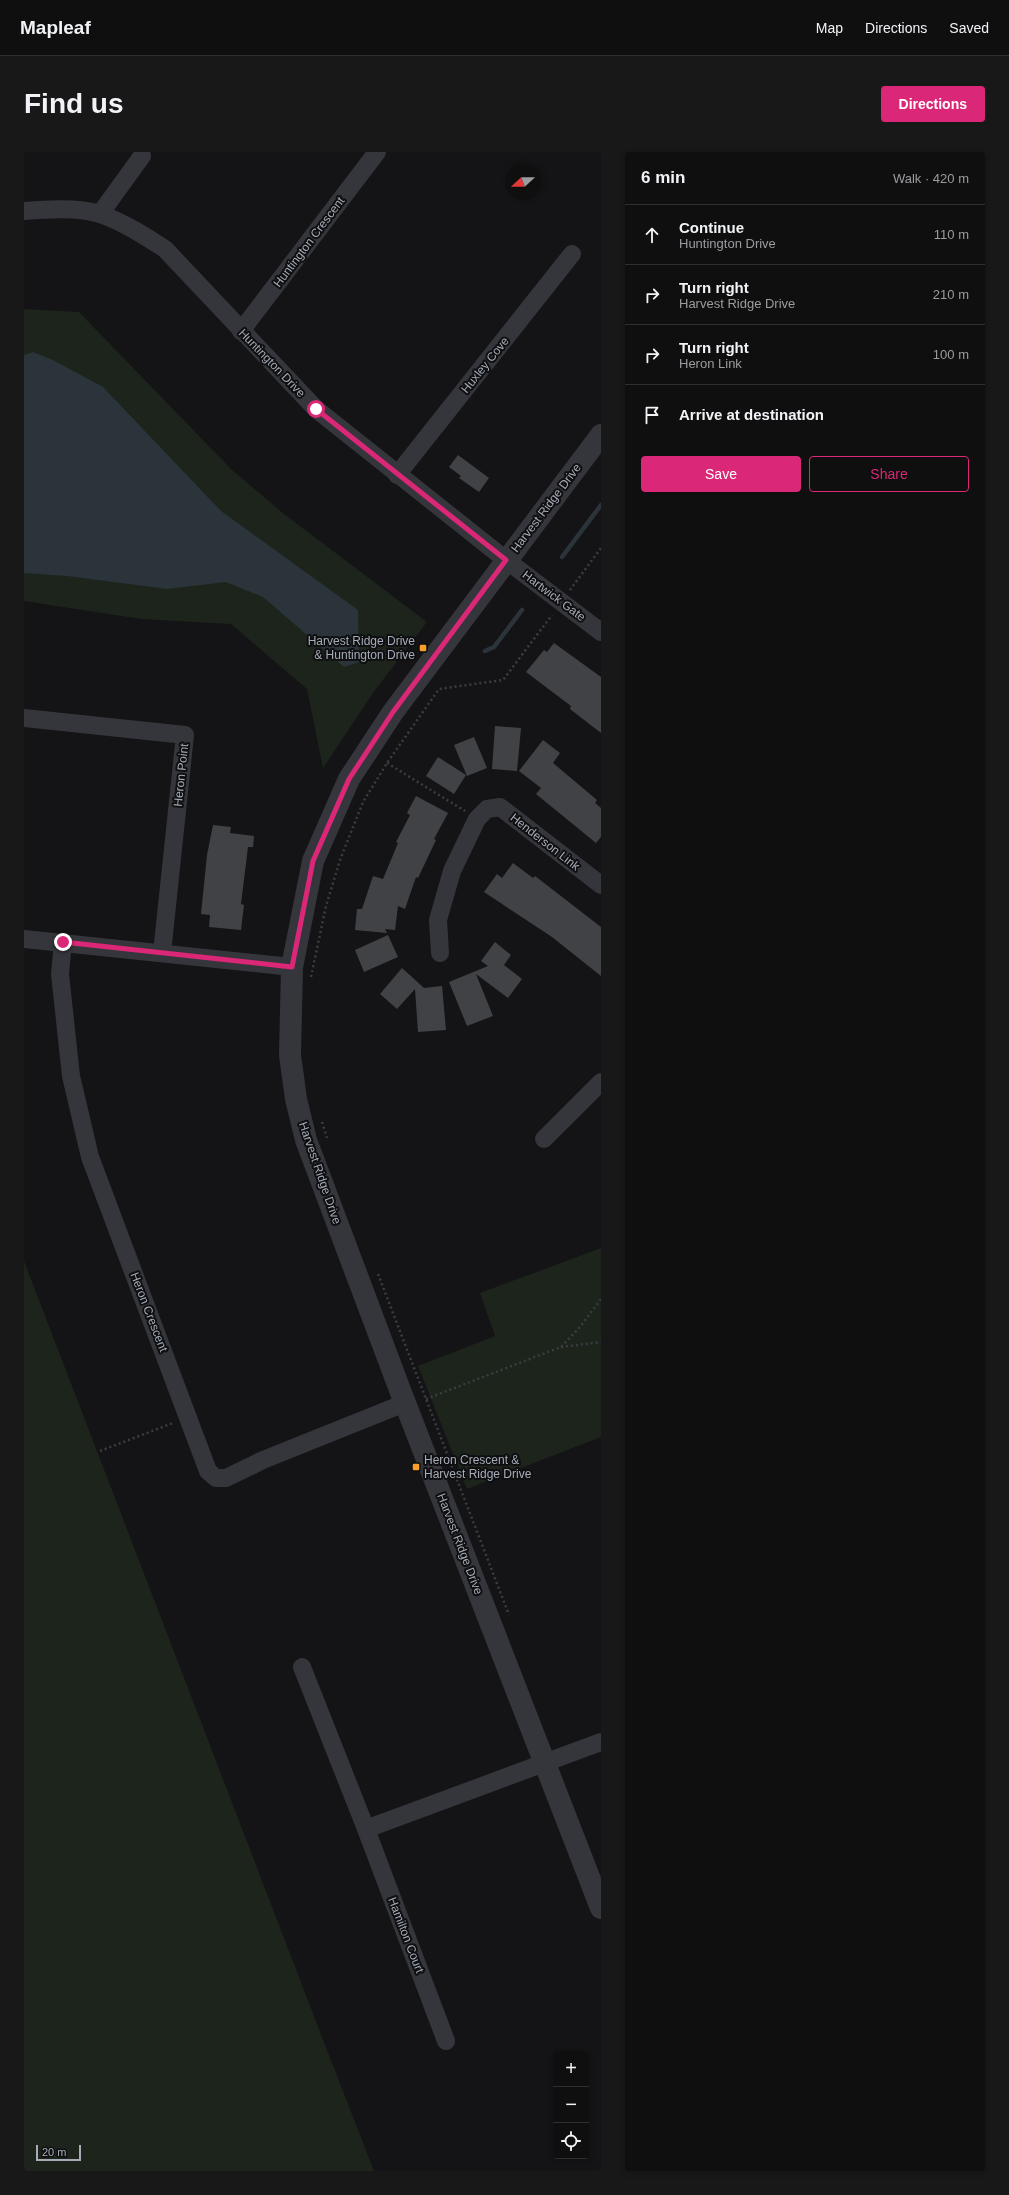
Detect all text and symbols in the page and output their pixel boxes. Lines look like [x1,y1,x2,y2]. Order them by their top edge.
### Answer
text: Mapleaf [20,17,91,38]
text: Map [816,20,843,36]
text: Directions [865,20,927,36]
text: Saved [949,20,989,36]
button: Directions [881,86,985,122]
text: Find us [24,88,124,119]
north arrow [505,164,541,200]
text: 6 min [641,168,685,187]
text: Walk · 420 m [893,171,969,186]
street label: Huntington Crescent [270,194,348,290]
text: Continue [679,219,744,236]
icon: ahead [641,224,663,246]
text: 110 m [934,227,969,242]
text: Huntington Drive [679,236,776,251]
text: Turn right [679,279,749,296]
icon: right [641,284,663,306]
text: 210 m [933,287,969,302]
text: Harvest Ridge Drive [679,296,795,311]
street label: Huntington Drive [236,326,308,400]
street label: Huxley Cove [458,334,512,396]
text: Turn right [679,339,749,356]
icon: right [641,344,663,366]
text: 100 m [933,347,969,362]
text: Heron Link [679,356,742,371]
route start [307,400,325,418]
icon: arrive [641,404,663,426]
text: Arrive at destination [679,406,824,423]
button: Save [641,456,801,492]
button: Share [809,456,969,492]
street label: Harvest Ridge Drive [508,461,584,555]
street label: Hartwick Gate [520,568,589,624]
place label: Harvest Ridge Drive & Huntington Drive [308,634,415,662]
marker: Harvest Ridge Drive & Huntington Drive [418,643,428,653]
street label: Heron Point [171,742,191,807]
street label: Henderson Link [508,811,583,874]
route end [54,933,72,951]
street label: Harvest Ridge Drive [296,1120,344,1226]
street label: Heron Crescent [127,1270,171,1354]
place label: Heron Crescent & Harvest Ridge Drive [424,1453,532,1481]
marker: Heron Crescent & Harvest Ridge Drive [411,1462,421,1472]
street label: Harvest Ridge Drive [434,1491,486,1597]
street label: Hamilton Court [385,1895,427,1975]
map controls [553,2051,589,2159]
button: + [553,2051,589,2087]
button: − [553,2087,589,2123]
button: locate [553,2123,589,2159]
scale bar [36,2143,81,2162]
text: 20 m [42,2146,66,2158]

